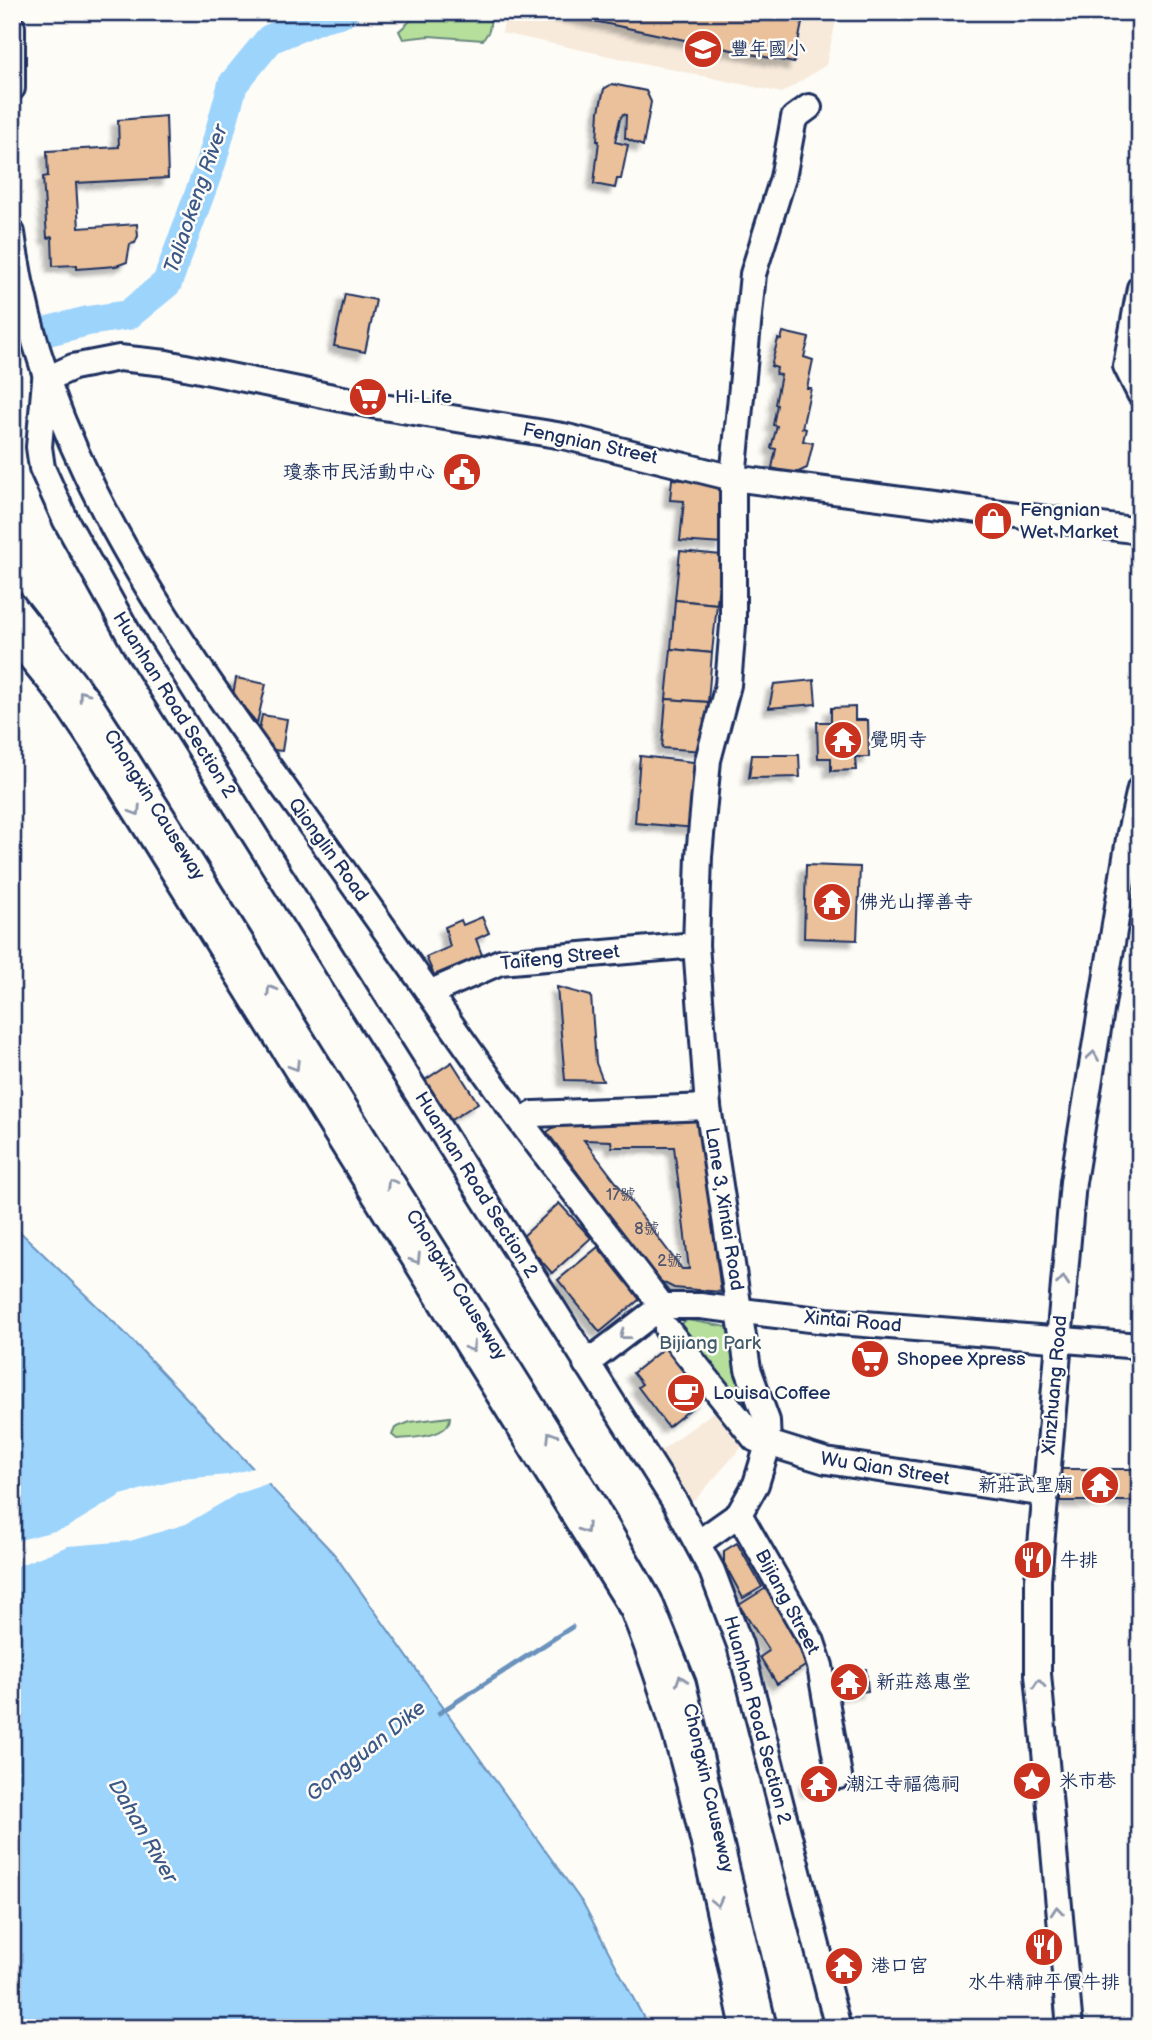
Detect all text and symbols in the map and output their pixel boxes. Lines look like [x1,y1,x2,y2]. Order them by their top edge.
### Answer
school or university icon: 豐年國小 [682,28,724,70]
place label: 豐年國小 [730,38,806,61]
water label: Taliaokeng River [159,120,234,277]
supermarket icon: Hi-Life [347,376,389,418]
place label: Hi-Life [395,386,452,409]
street label: Fengnian Street [520,418,660,470]
public building icon: 瓊泰市民活動中心 [441,451,483,493]
place label: 瓊泰市民活動中心 [283,461,435,484]
place label: Fengnian Wet Market [1020,499,1119,544]
shop icon: Fengnian Wet Market [972,500,1014,542]
street label: Huanhan Road Section 2 [107,608,241,803]
one-way arrow [79,690,92,702]
temple icon: 覺明寺 [822,719,864,761]
street label: Chongxin Causeway [98,725,210,885]
place label: 覺明寺 [870,729,927,752]
street label: Qionglin Road [283,794,373,906]
one-way arrow [127,803,140,816]
temple icon: 佛光山擇善寺 [811,881,853,923]
place label: 佛光山擇善寺 [859,891,973,914]
street label: Taifeng Street [499,940,621,976]
one-way arrow [266,985,279,998]
one-way arrow [1085,1050,1100,1062]
one-way arrow [287,1059,300,1072]
street label: Huanhan Road Section 2 [409,1088,543,1283]
street label: Lane 3, Xintai Road [700,1126,748,1292]
one-way arrow [387,1178,400,1191]
house number: 17號 [606,1186,636,1205]
street label: Chongxin Causeway [400,1205,512,1365]
house number: 8號 [634,1220,660,1239]
one-way arrow [408,1251,421,1264]
house number: 2號 [657,1252,683,1271]
one-way arrow [1055,1276,1070,1287]
street label: Xintai Road [802,1306,903,1338]
street label: Xinzhuang Road [1037,1315,1073,1456]
one-way arrow [619,1326,632,1339]
park label: Bijiang Park [659,1332,762,1355]
supermarket icon: Shopee Xpress [849,1338,891,1380]
one-way arrow [463,1340,476,1353]
place label: Shopee Xpress [897,1348,1026,1371]
cafe icon: Louisa Coffee [665,1372,707,1414]
place label: Louisa Coffee [713,1382,831,1405]
one-way arrow [546,1431,559,1444]
street label: Wu Qian Street [819,1447,951,1491]
temple icon: 新莊武聖廟 [1079,1464,1121,1506]
place label: 新莊武聖廟 [978,1474,1073,1497]
one-way arrow [576,1521,589,1534]
restaurant icon: 牛排 [1012,1539,1054,1581]
street label: Bijiang Street [750,1545,824,1659]
place label: 牛排 [1060,1549,1098,1572]
street label: Huanhan Road Section 2 [718,1613,796,1827]
temple icon: 新莊慈惠堂 [828,1661,870,1703]
place label: 新莊慈惠堂 [876,1671,971,1694]
one-way arrow [675,1674,689,1686]
one-way arrow [1032,1679,1047,1690]
water label: Gongguan Dike [301,1695,431,1807]
street label: Chongxin Causeway [677,1701,739,1875]
place icon: 米市巷 [1011,1760,1053,1802]
temple icon: 潮江寺福德祠 [798,1763,840,1805]
place label: 米市巷 [1059,1770,1116,1793]
place label: 潮江寺福德祠 [846,1773,960,1796]
water label: Dahan River [103,1774,184,1889]
one-way arrow [708,1896,723,1908]
one-way arrow [1050,1905,1065,1916]
restaurant icon: 水牛精神平價牛排 [1023,1926,1065,1968]
temple icon: 港口宮 [823,1945,865,1987]
place label: 港口宮 [871,1955,928,1978]
place label: 水牛精神平價牛排 [968,1971,1120,1994]

